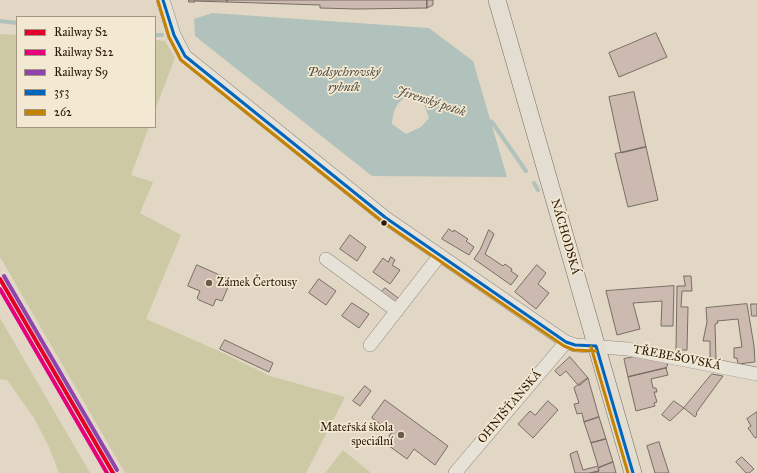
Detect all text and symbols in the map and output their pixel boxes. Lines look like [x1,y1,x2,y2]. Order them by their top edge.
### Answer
legend [16,16,156,128]
text: Railway S2 [54,25,108,39]
text: Railway S22 [54,45,114,59]
text: Railway S9 [54,65,108,79]
water label: Podsychrovský rybník [308,65,380,96]
water label: Jirenský potok [394,83,468,121]
text: 353 [54,85,69,99]
text: 262 [54,105,72,119]
street label: NÁCHODSKÁ [547,197,583,277]
unlabelled marker [379,218,389,228]
place label: Zámek Čertousy [217,276,297,290]
marker: Zámek Čertousy [204,278,214,288]
street label: TŘEBEŠOVSKÁ [632,342,722,374]
street label: OHNIŠŤANSKÁ [475,367,545,447]
place label: Mateřská škola speciální [320,421,393,449]
marker: Mateřská škola speciální [396,430,406,440]

